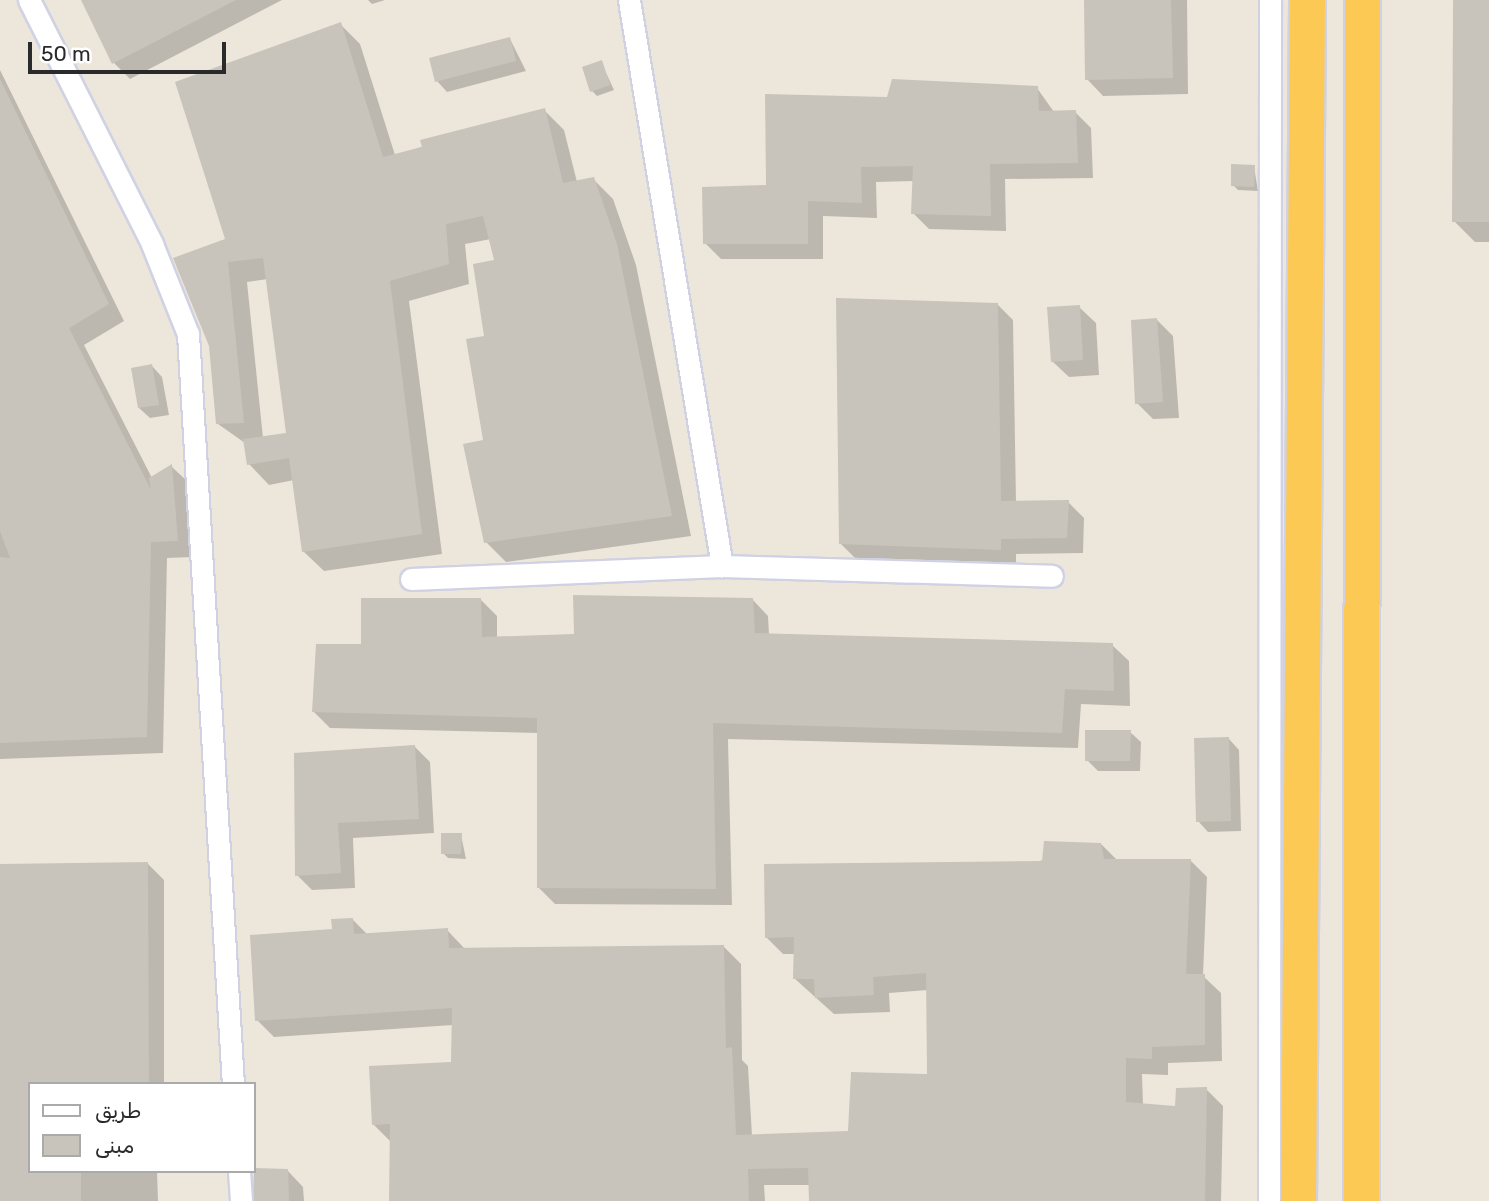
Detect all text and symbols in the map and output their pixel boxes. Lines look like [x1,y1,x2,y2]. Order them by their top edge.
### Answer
scale bar [32,28,229,72]
text: 50 m [41,41,91,66]
legend [28,1082,256,1173]
text: طريق [95,1098,141,1123]
text: مبنى [95,1133,134,1158]

